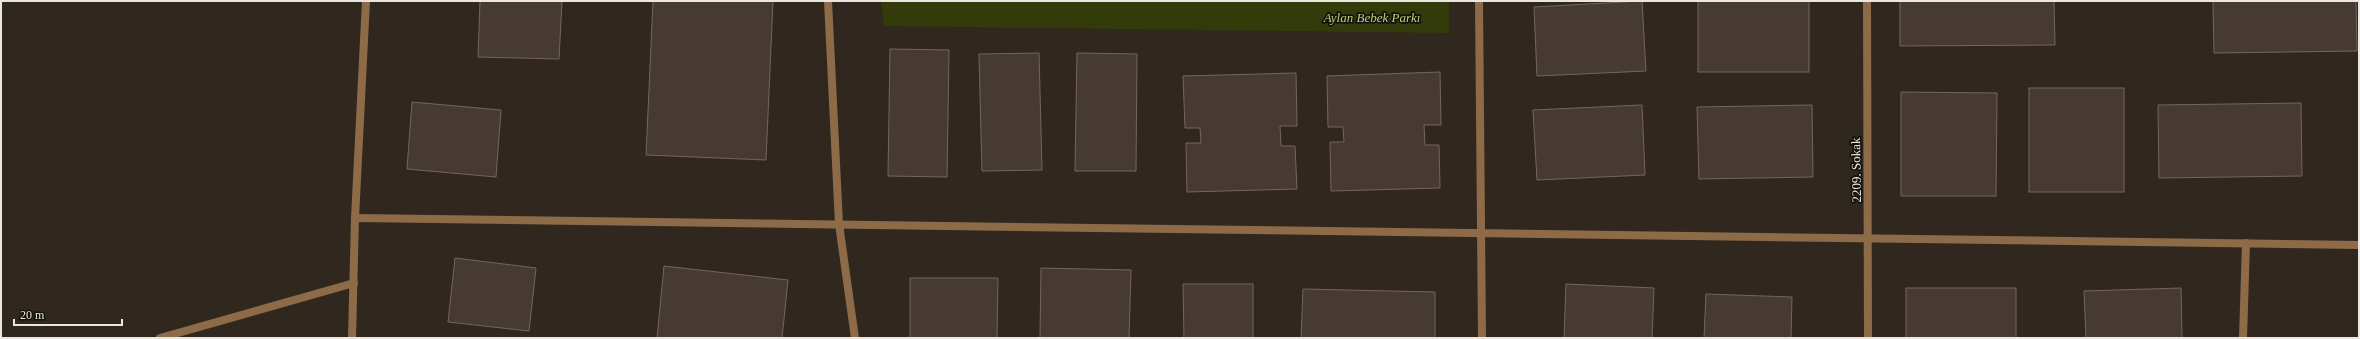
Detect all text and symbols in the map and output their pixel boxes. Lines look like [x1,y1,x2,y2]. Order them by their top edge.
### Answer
park label: Aylan Bebek Parkı [1323,10,1420,25]
street label: 2209. Sokak [1848,137,1864,203]
scale bar [14,301,122,327]
text: 20 m [20,308,45,322]

